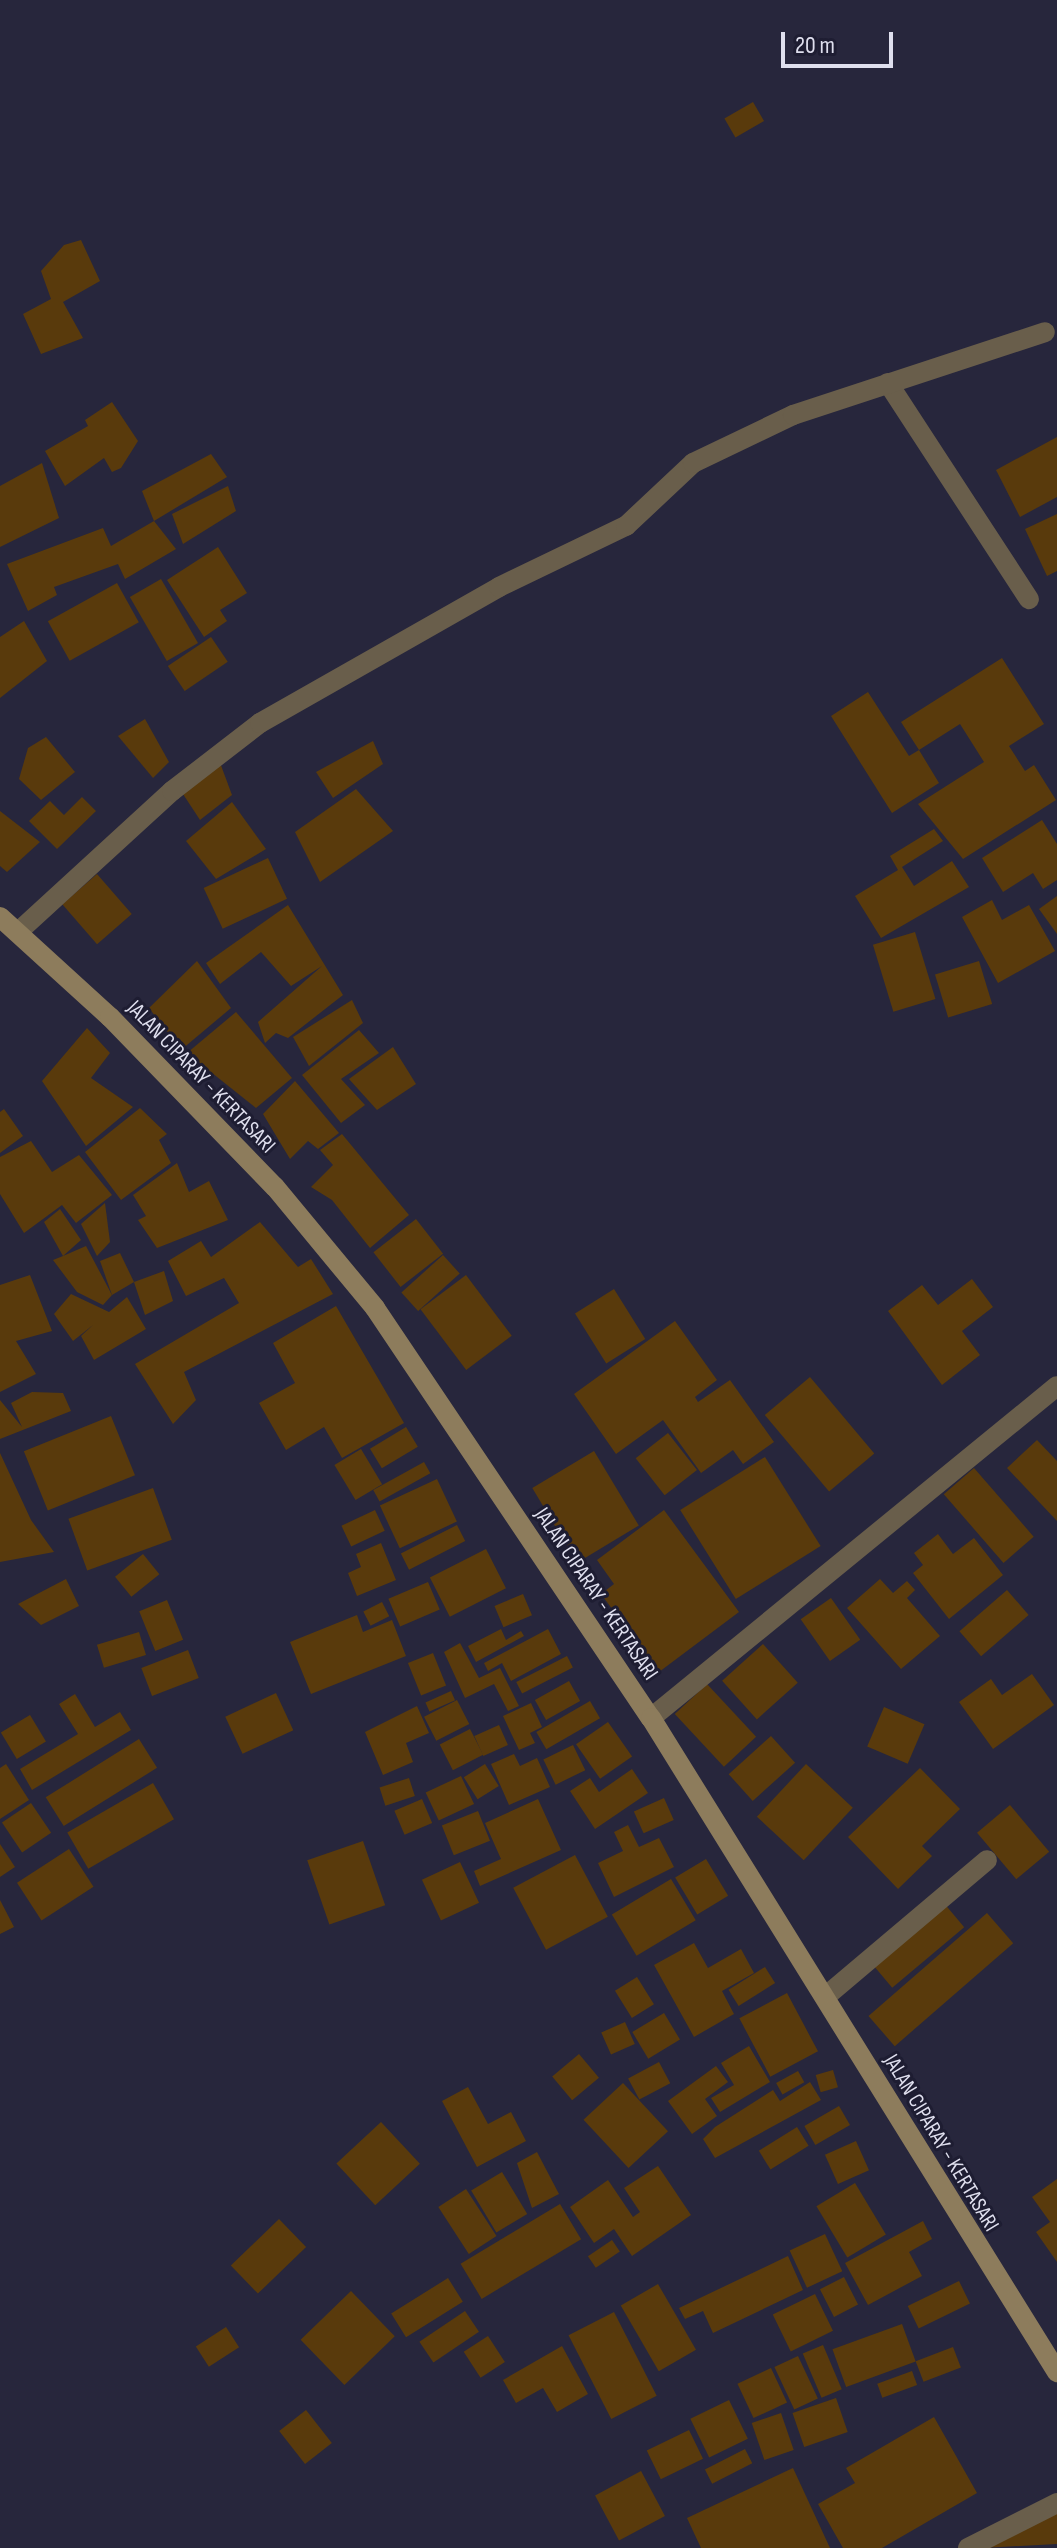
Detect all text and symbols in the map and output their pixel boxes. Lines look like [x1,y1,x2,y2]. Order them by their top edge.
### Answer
scale bar [785,16,897,66]
text: 20 m [795,31,835,60]
street label: JALAN CIPARAY - KERTASARI [121,995,281,1159]
street label: JALAN CIPARAY - KERTASARI [529,1503,663,1685]
street label: JALAN CIPARAY - KERTASARI [878,2050,1004,2236]

